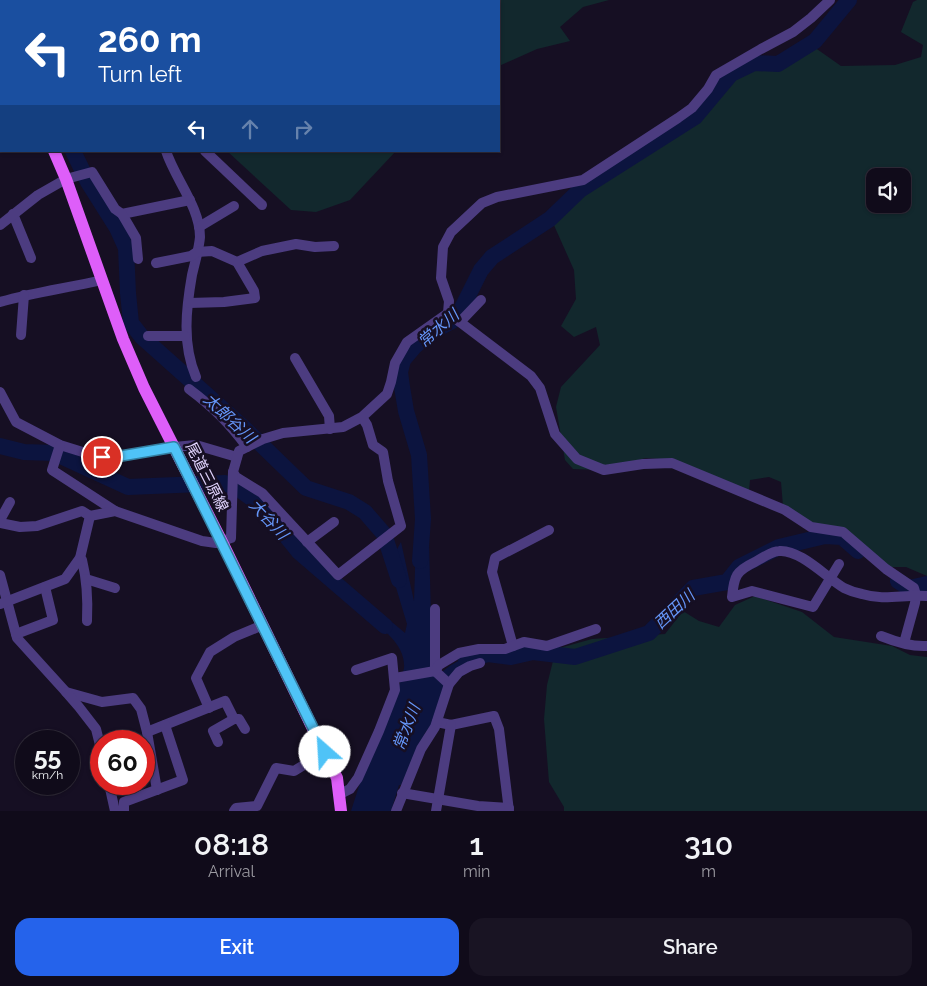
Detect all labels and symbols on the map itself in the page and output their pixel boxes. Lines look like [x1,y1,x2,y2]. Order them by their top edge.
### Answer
water label: 常水川 [414,304,464,351]
water label: 太郎谷川 [200,390,261,448]
pin [81,436,123,478]
street label: 尾道三原線 [182,439,232,515]
water label: 大谷川 [245,495,293,545]
water label: 西田川 [650,585,700,633]
water label: 常水川 [389,700,425,753]
position arrow [298,725,350,777]
speed limit sign: 60 [90,730,155,795]

